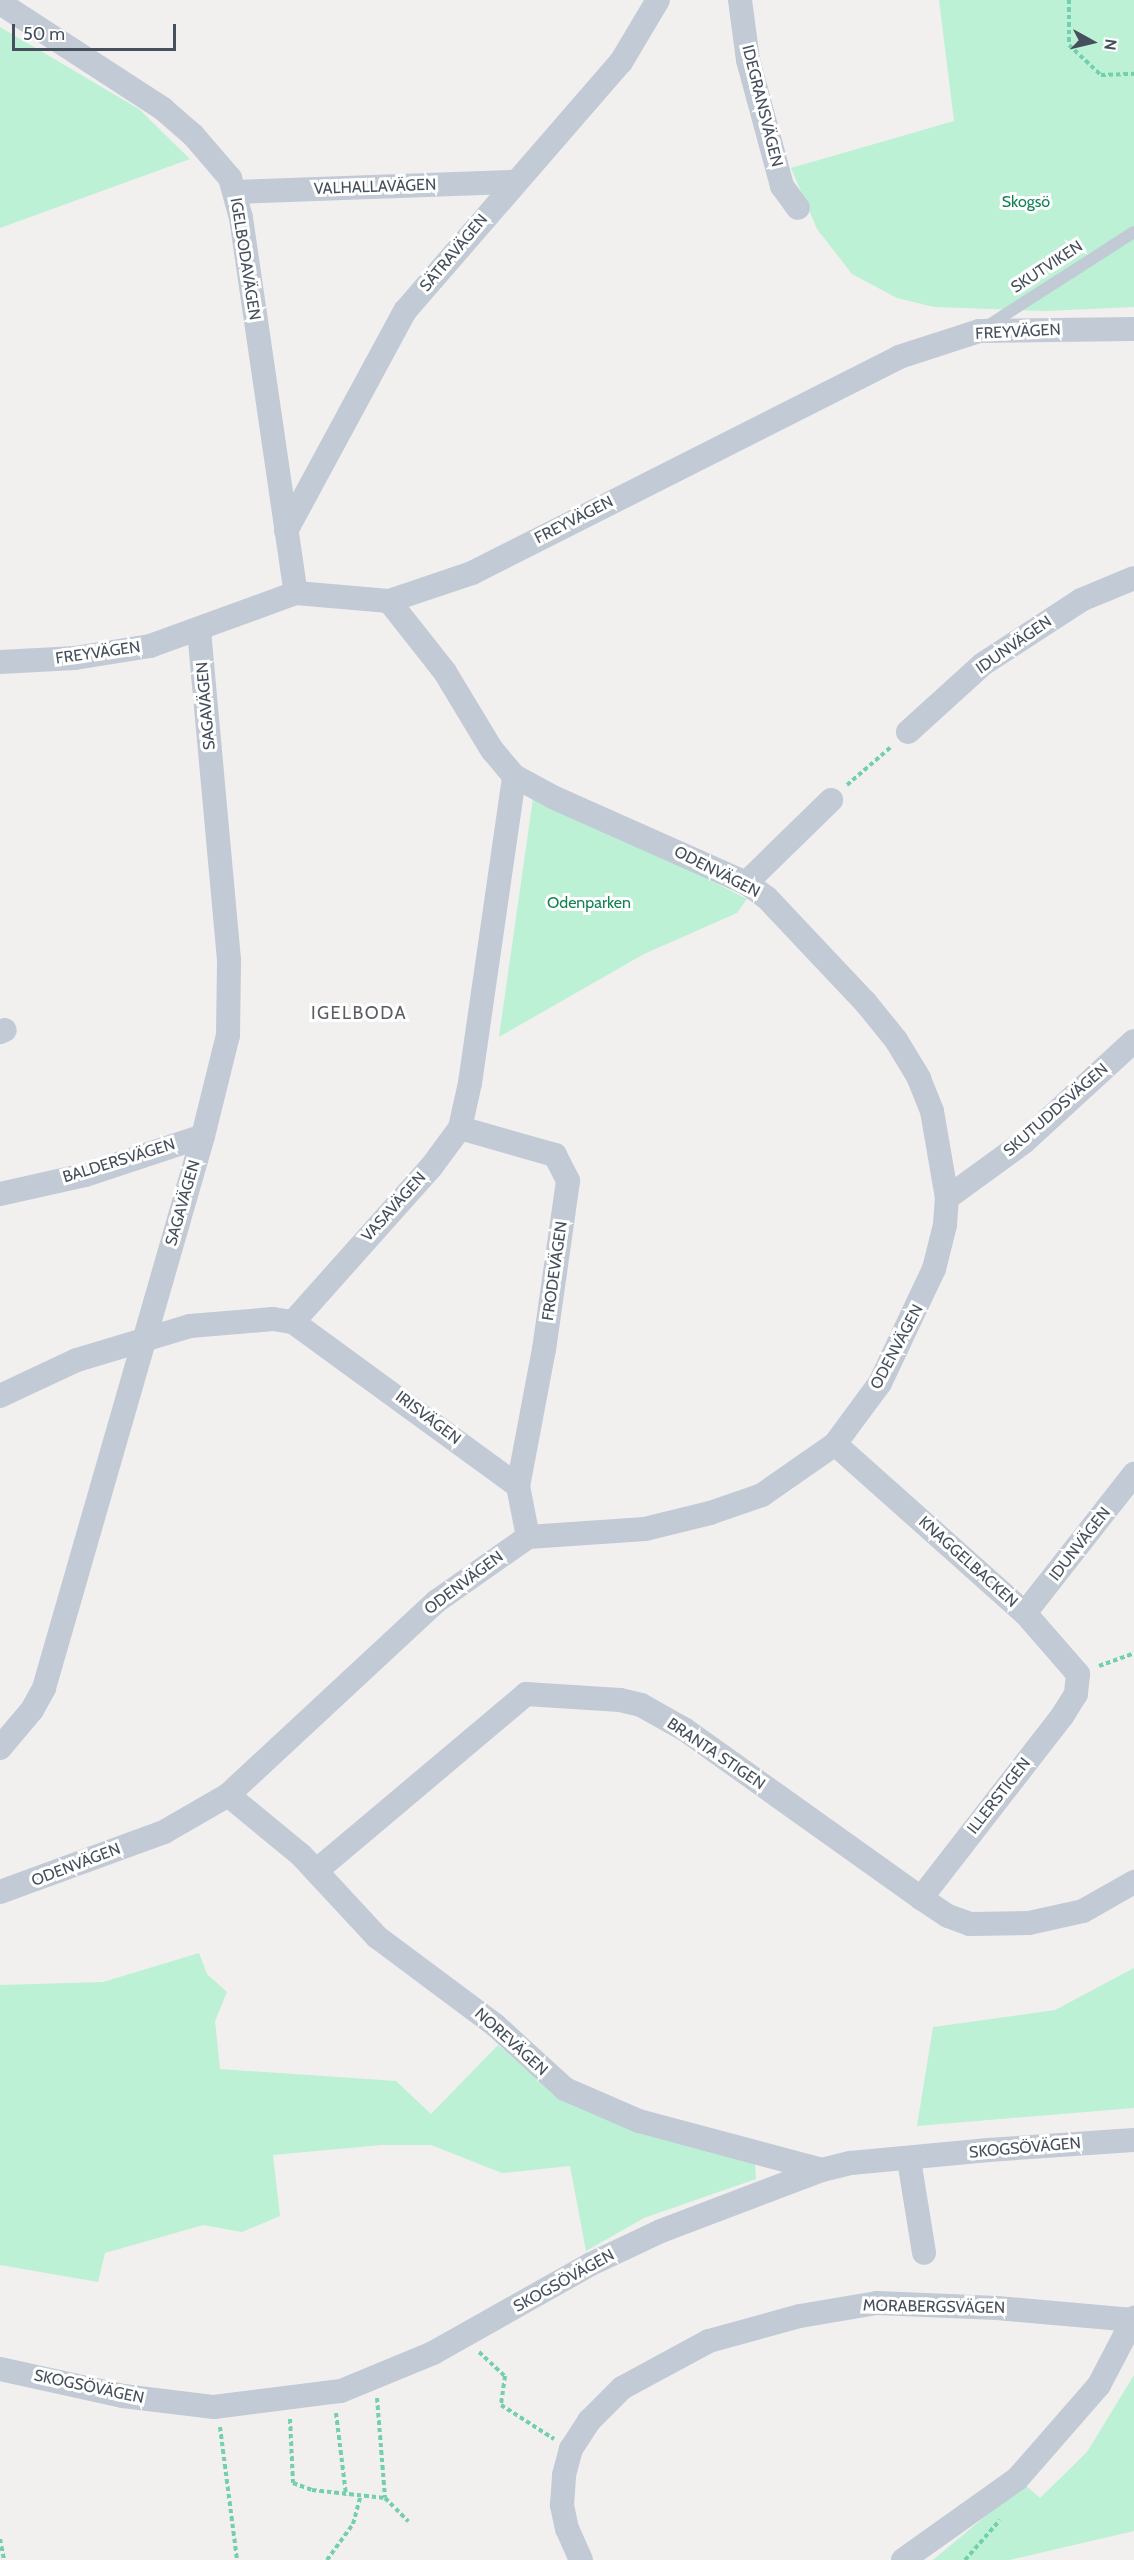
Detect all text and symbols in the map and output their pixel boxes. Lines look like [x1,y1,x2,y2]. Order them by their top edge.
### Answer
scale bar [15,12,178,50]
north arrow [1062,12,1122,72]
text: 50 m [23,23,65,45]
text: N [1100,38,1121,51]
street label: IDEGRANSVÄGEN [738,43,786,169]
street label: VALHALLAVÄGEN [313,175,437,199]
park label: Skogsö [1002,192,1050,212]
street label: IGELBODAVÄGEN [226,196,264,322]
street label: SÄTRAVÄGEN [416,210,492,296]
street label: SKUTVIKEN [1008,237,1086,297]
street label: FREYVÄGEN [975,320,1061,344]
street label: FREYVÄGEN [532,492,616,548]
street label: IDUNVÄGEN [972,612,1056,678]
street label: FREYVÄGEN [54,638,142,668]
street label: SAGAVÄGEN [193,661,219,751]
street label: ODENVÄGEN [671,842,763,902]
park label: Odenparken [547,893,631,913]
district label: IGELBODA [311,1002,407,1024]
street label: SKUTUDDSVÄGEN [1000,1059,1112,1161]
street label: BALDERSVÄGEN [61,1135,177,1187]
street label: SAGAVÄGEN [162,1158,204,1248]
street label: VASAVÄGEN [358,1168,430,1246]
street label: FRODEVÄGEN [539,1220,571,1322]
street label: ODENVÄGEN [867,1301,927,1393]
street label: IRISVÄGEN [392,1387,464,1449]
street label: IDUNVÄGEN [1045,1503,1115,1585]
street label: KNAGGELBACKEN [915,1512,1021,1612]
street label: ODENVÄGEN [421,1547,507,1619]
street label: BRANTA STIGEN [663,1714,769,1794]
street label: ILLERSTIGEN [963,1754,1035,1838]
street label: ODENVÄGEN [29,1839,123,1891]
street label: NOREVÄGEN [471,2004,551,2080]
street label: SKOGSÖVÄGEN [968,2134,1082,2162]
street label: SKOGSÖVÄGEN [510,2245,618,2317]
street label: MORABERGSVÄGEN [863,2296,1005,2318]
street label: SKOGSÖVÄGEN [32,2366,146,2408]

